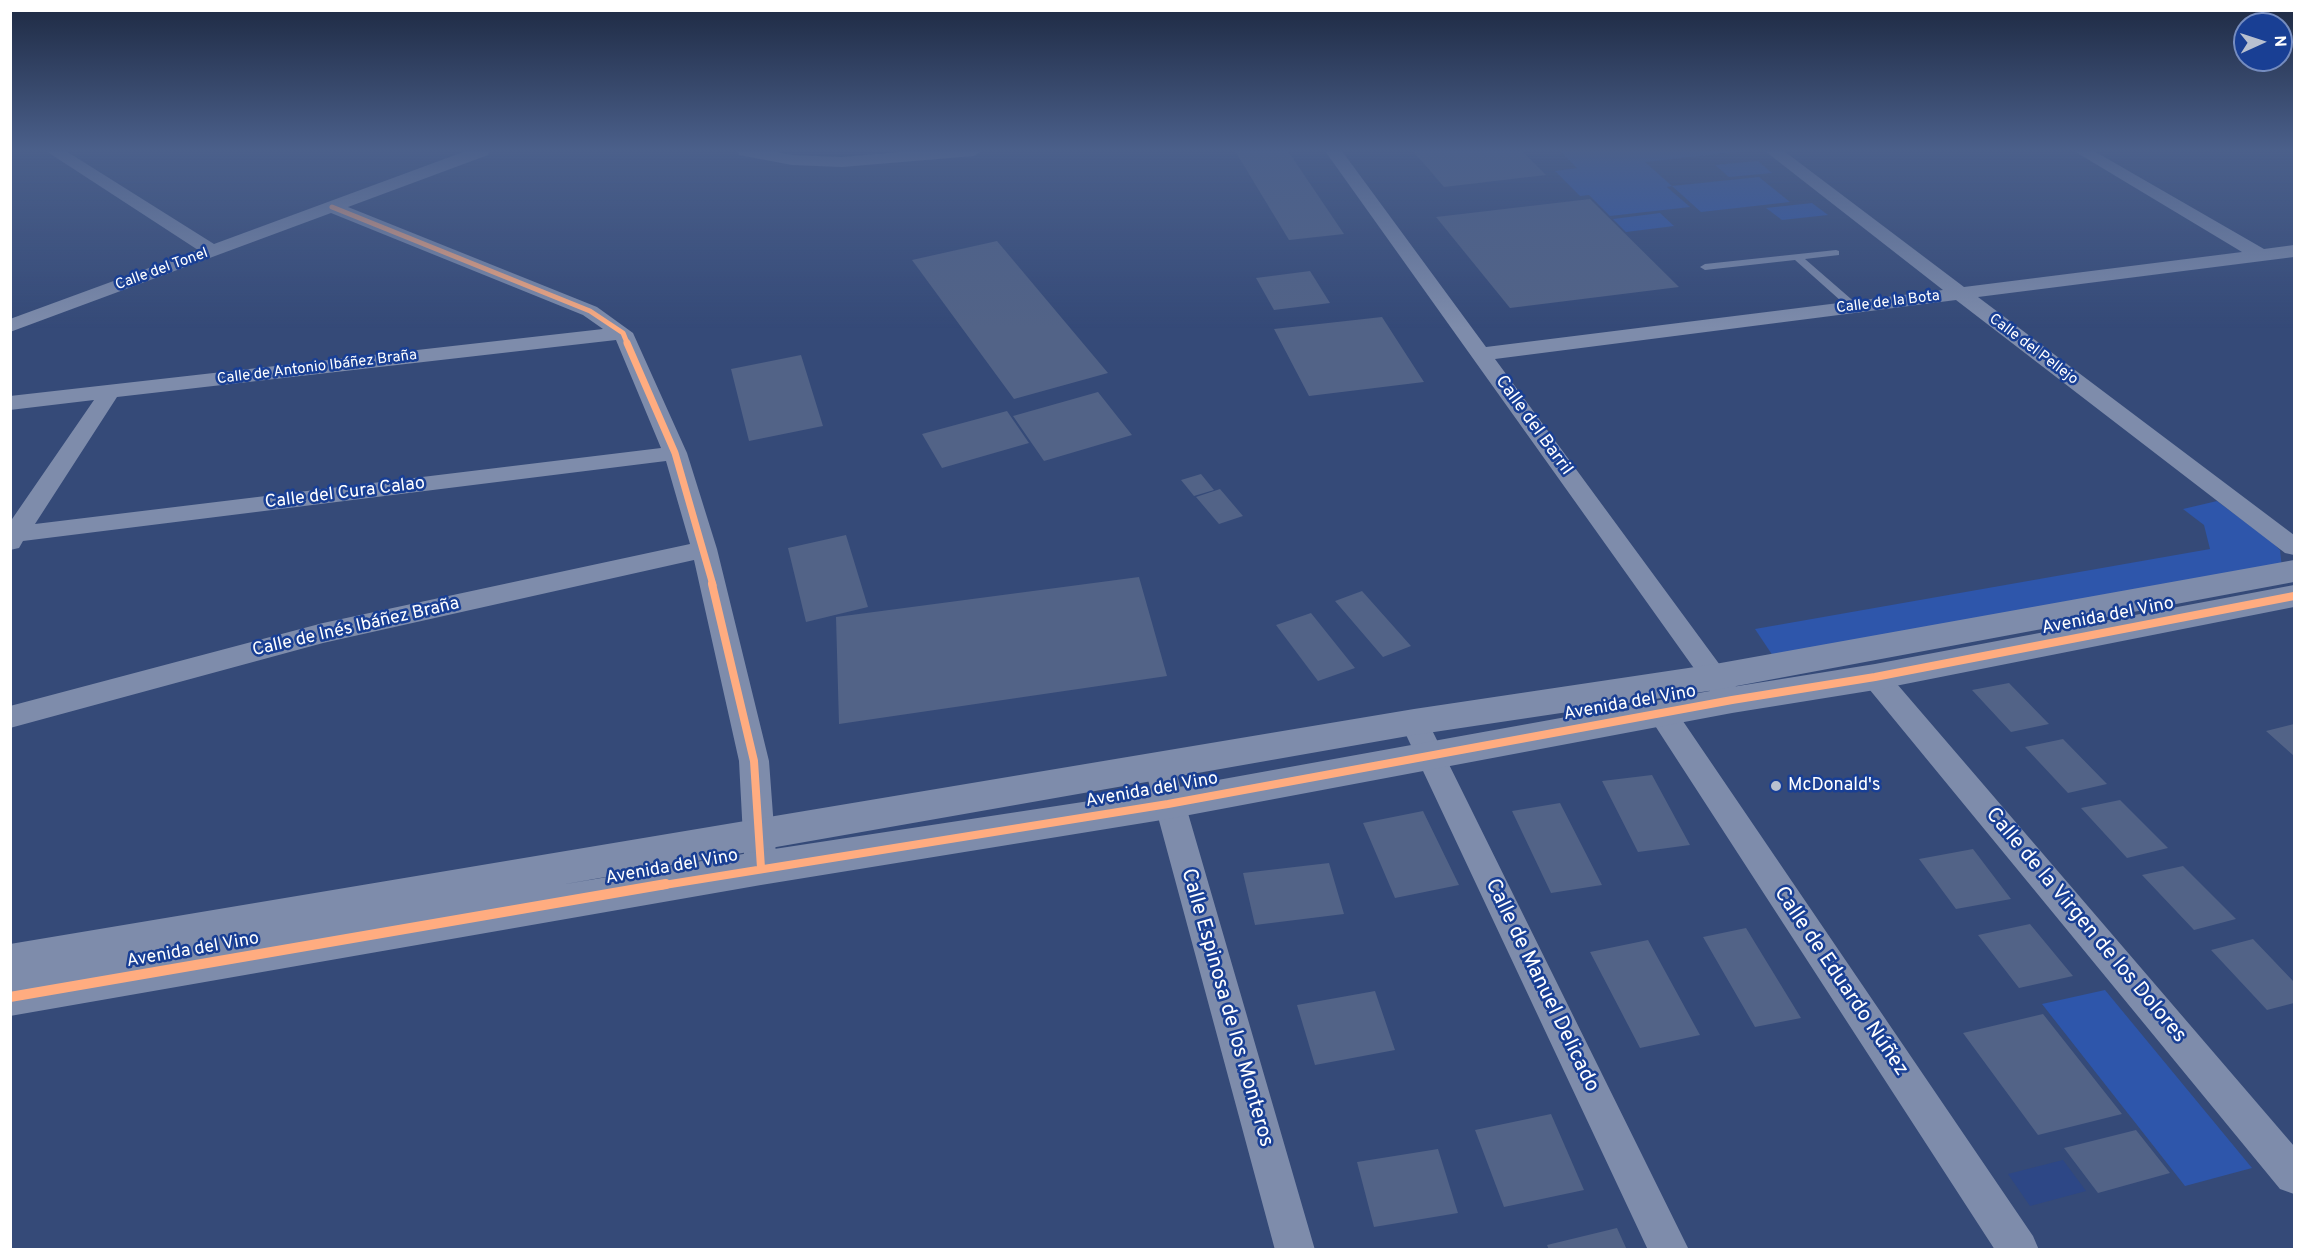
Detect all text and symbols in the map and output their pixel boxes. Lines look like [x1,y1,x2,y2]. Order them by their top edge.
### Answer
north arrow [2233,12,2293,72]
text: N [2269,35,2289,47]
street label: Calle del Tonel [113,245,211,295]
street label: Calle de la Bota [1835,288,1941,318]
street label: Calle del Pellejo [1985,311,2081,389]
street label: Calle de Antonio Ibáñez Braña [216,347,418,389]
street label: Calle del Barril [1490,372,1576,480]
street label: Calle del Cura Calao [264,473,426,515]
street label: Calle de Inés Ibáñez Braña [250,594,462,662]
street label: Avenida del Vino [2040,594,2176,640]
street label: Avenida del Vino [1562,682,1698,726]
street label: Avenida del Vino [1084,769,1220,813]
place label: McDonald's [1788,775,1880,797]
marker: McDonald's [1769,779,1783,793]
street label: Calle de la Virgen de los Dolores [1979,803,2191,1049]
street label: Avenida del Vino [604,846,740,890]
street label: Calle Espinosa de los Monteros [1174,866,1278,1150]
street label: Calle de Manuel Delicado [1478,875,1604,1097]
street label: Calle de Eduardo Núñez [1767,882,1913,1082]
street label: Avenida del Vino [125,929,261,973]

